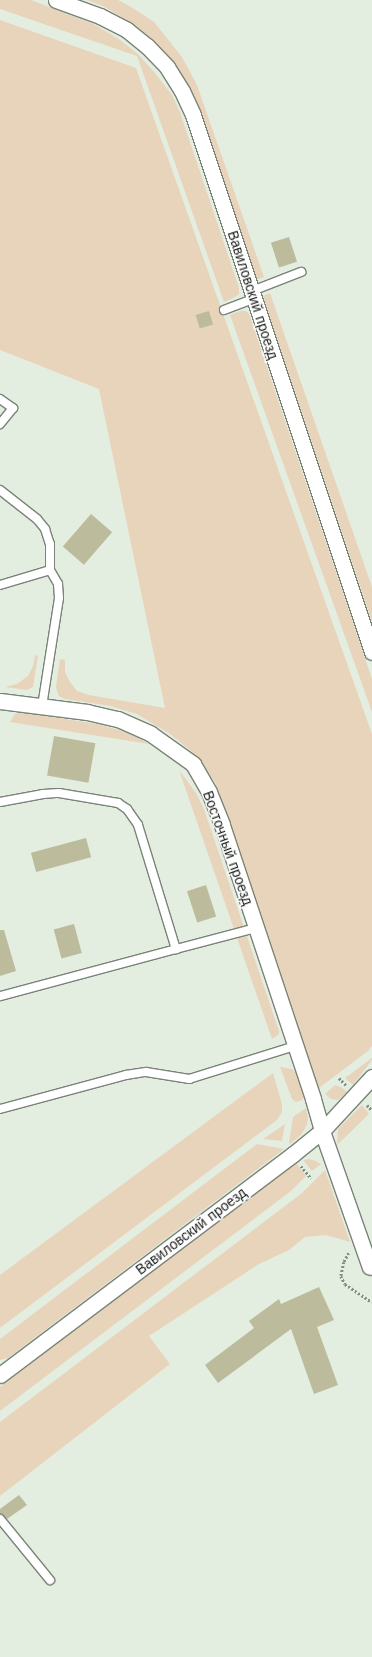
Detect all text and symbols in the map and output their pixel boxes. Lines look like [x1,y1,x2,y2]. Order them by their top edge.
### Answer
street label: Вавиловский проезд [224,229,282,361]
street label: Восточный проезд [200,789,256,907]
street label: Вавиловский проезд [132,1184,250,1278]

